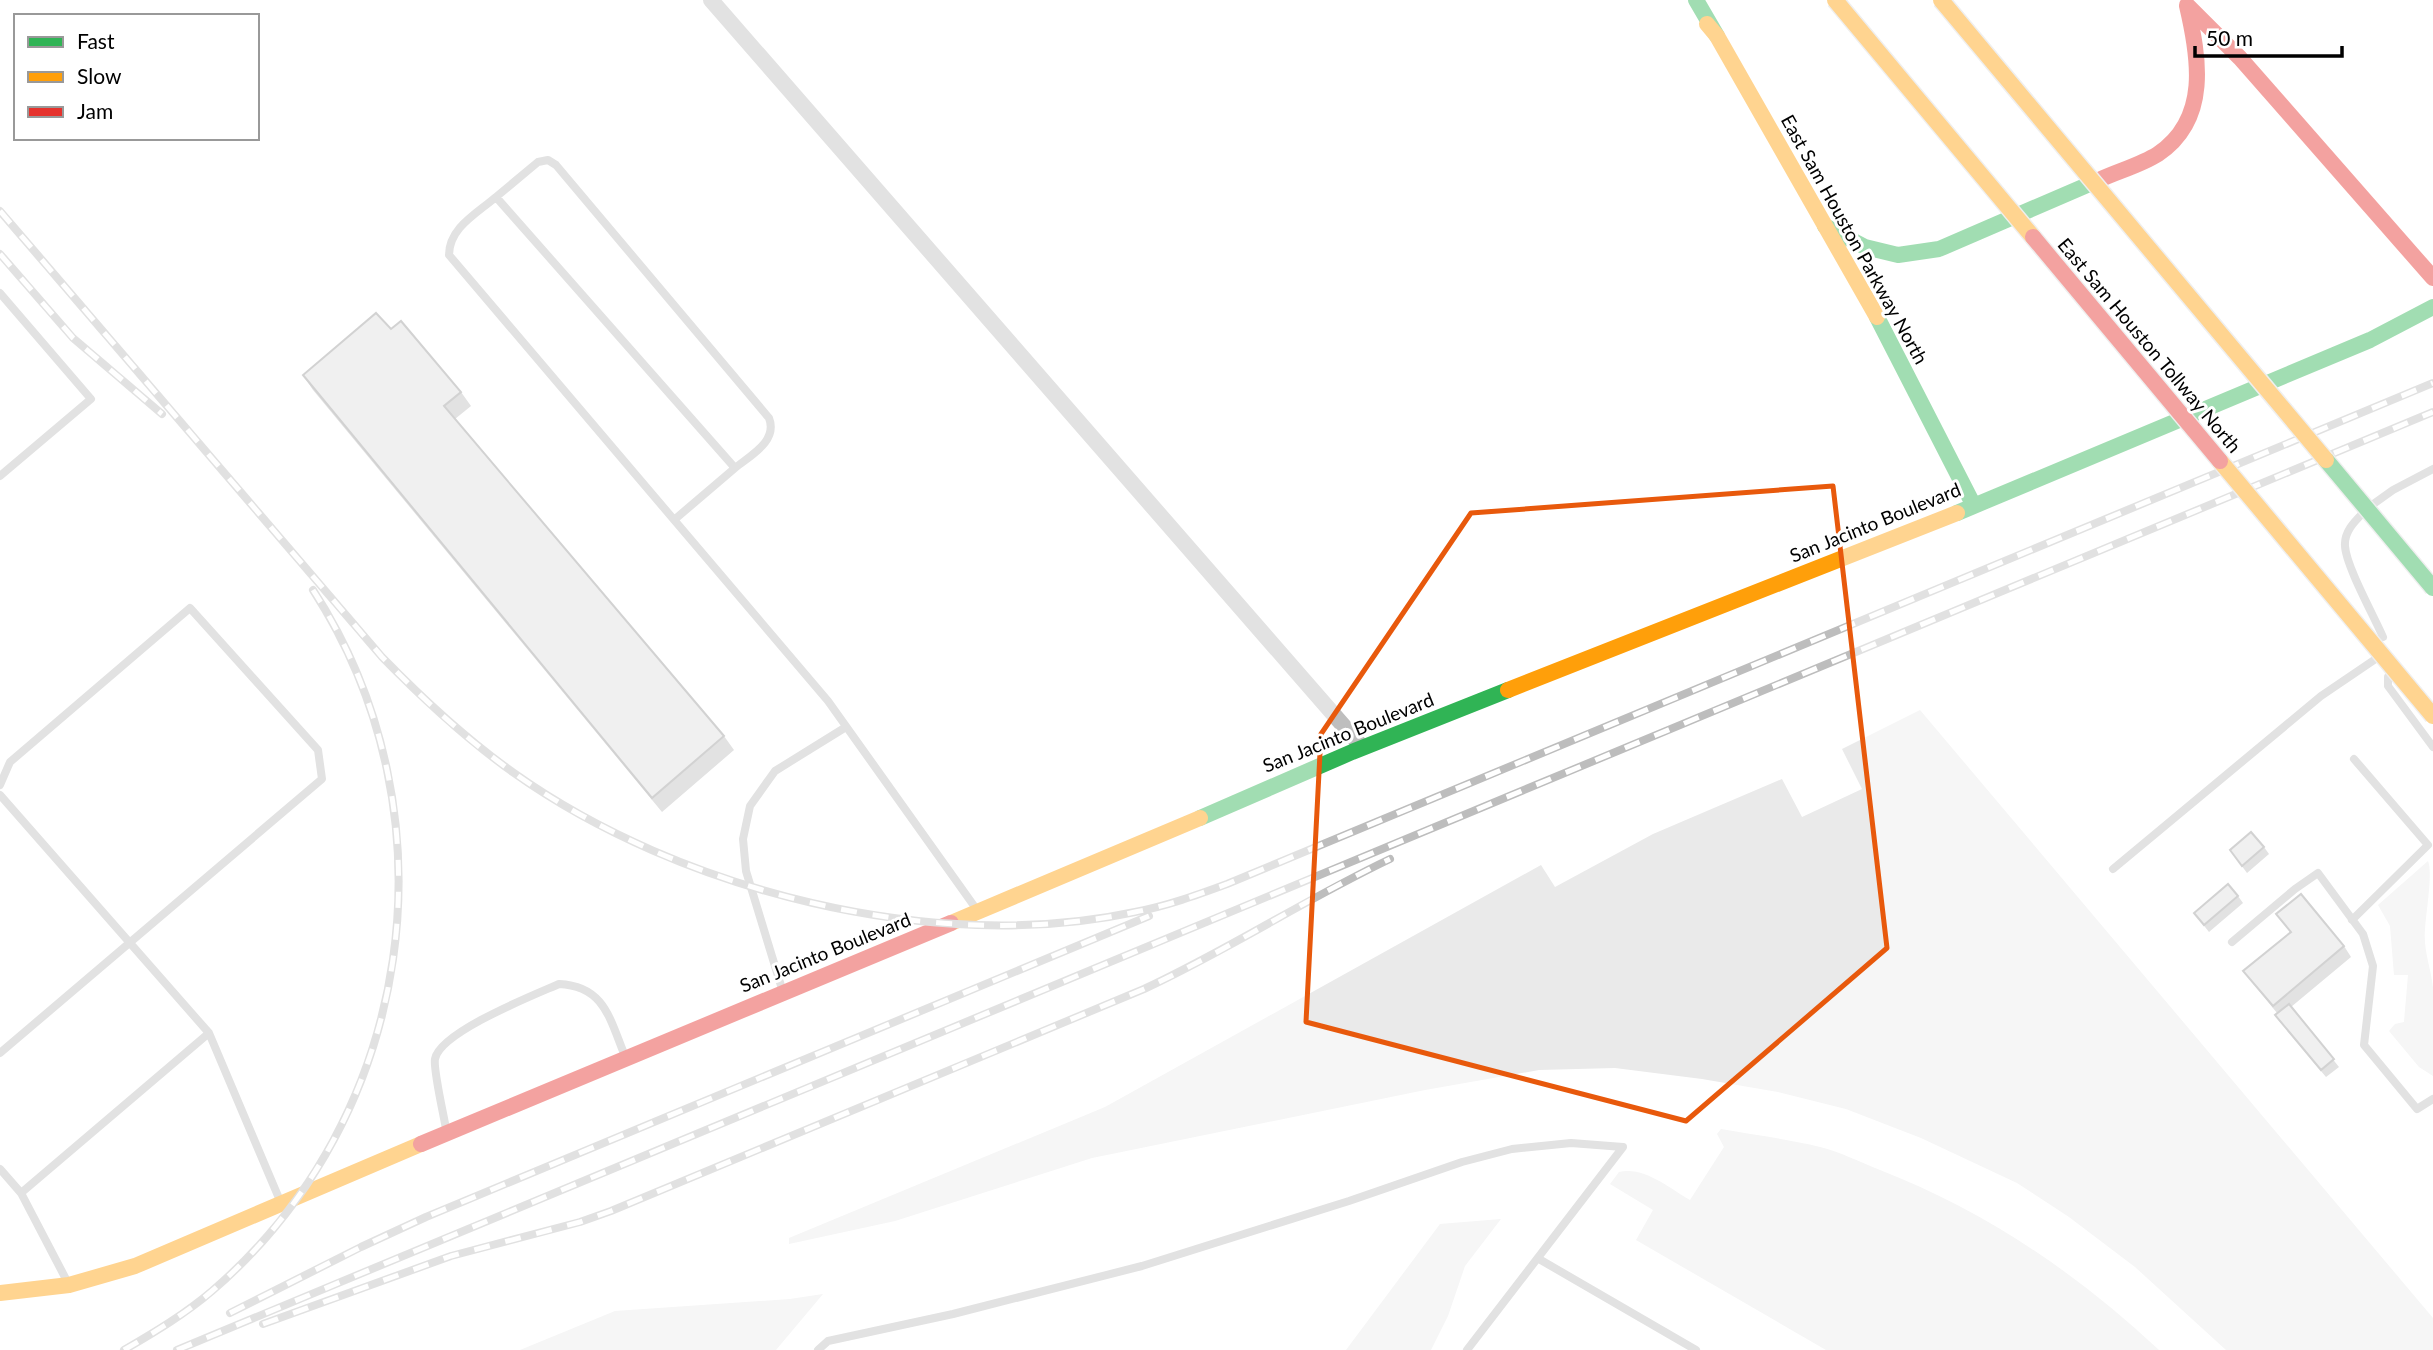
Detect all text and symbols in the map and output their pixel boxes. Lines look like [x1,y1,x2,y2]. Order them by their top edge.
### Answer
legend [14,14,259,140]
scale bar [2195,14,2342,58]
text: 50 m [2206,25,2253,50]
text: Fast [77,28,115,53]
text: Slow [77,63,122,88]
text: Jam [77,98,113,123]
street label: East Sam Houston Parkway North [1777,110,1933,368]
street label: East Sam Houston Tollway North [2054,233,2246,457]
street label: San Jacinto Boulevard [1786,477,1964,567]
street label: San Jacinto Boulevard [1259,687,1437,777]
street label: San Jacinto Boulevard [736,907,914,997]

